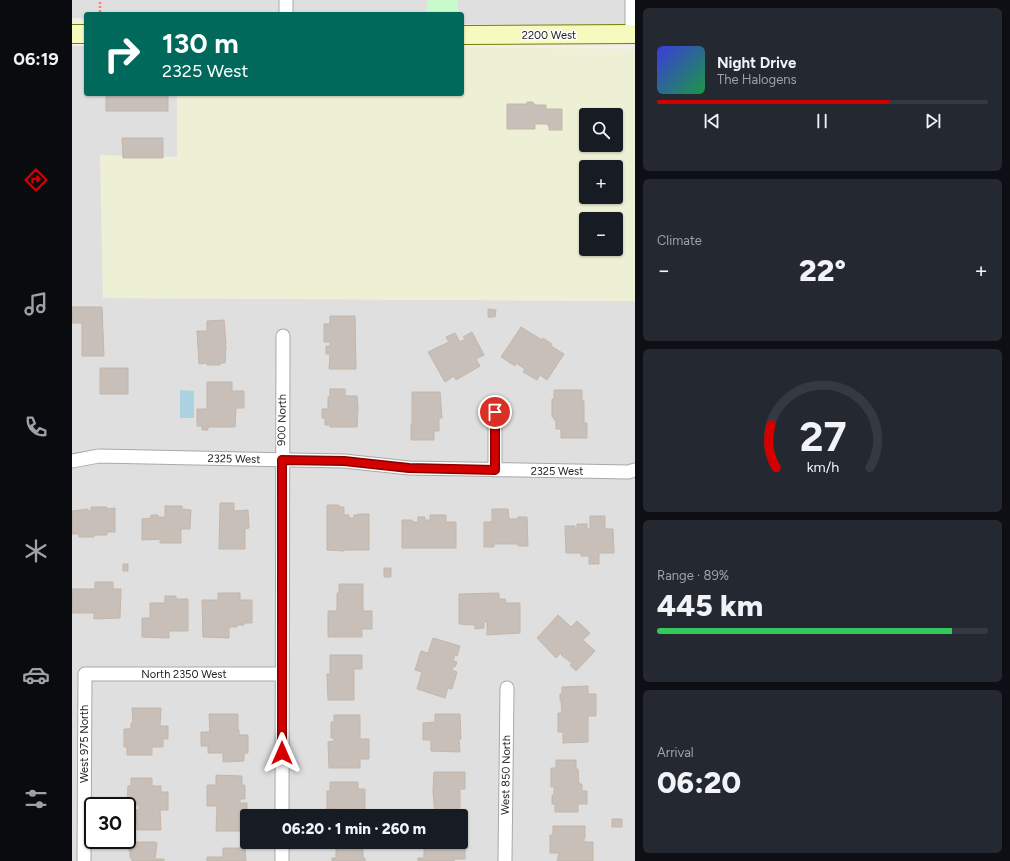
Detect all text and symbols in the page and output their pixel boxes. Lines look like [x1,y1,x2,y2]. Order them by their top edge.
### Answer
text: 130 m [162,26,239,60]
icon: right [96,28,148,80]
street label: 2200 West [522,29,576,42]
text: 06:19 [13,48,59,70]
text: Night Drive [717,54,796,72]
text: 2325 West [162,60,248,82]
text: The Halogens [717,72,797,87]
map controls [579,108,623,256]
button: search [579,108,623,152]
icon: previous [701,110,723,132]
icon: pause [811,110,833,132]
icon: next [922,110,944,132]
button: + [579,160,623,204]
icon: directions [22,166,50,194]
button: − [579,212,623,256]
text: Climate [657,233,702,248]
text: 22° [799,252,846,289]
text: − [657,257,671,284]
text: + [974,257,988,284]
icon: music [22,290,50,318]
street label: 900 North [275,394,289,446]
pin [478,395,512,429]
icon: arrive [484,401,506,423]
text: 27 [799,411,846,461]
icon: phone [22,413,50,441]
street label: 2325 West [208,452,260,466]
text: km/h [806,458,839,476]
street label: 2325 West [531,465,583,478]
icon: climate [22,537,50,565]
text: Range · 89% [657,568,729,583]
text: 445 km [657,587,763,624]
icon: car [22,661,50,689]
street label: North 2350 West [141,668,227,681]
street label: West 975 North [78,705,91,783]
position arrow [261,732,303,774]
street label: West 850 North [499,735,513,815]
text: Arrival [657,745,694,760]
text: 06:20 [657,764,741,801]
icon: filters [22,785,50,813]
speed limit sign: 30 [84,797,136,849]
text: 06:20 · 1 min · 260 m [282,820,426,838]

